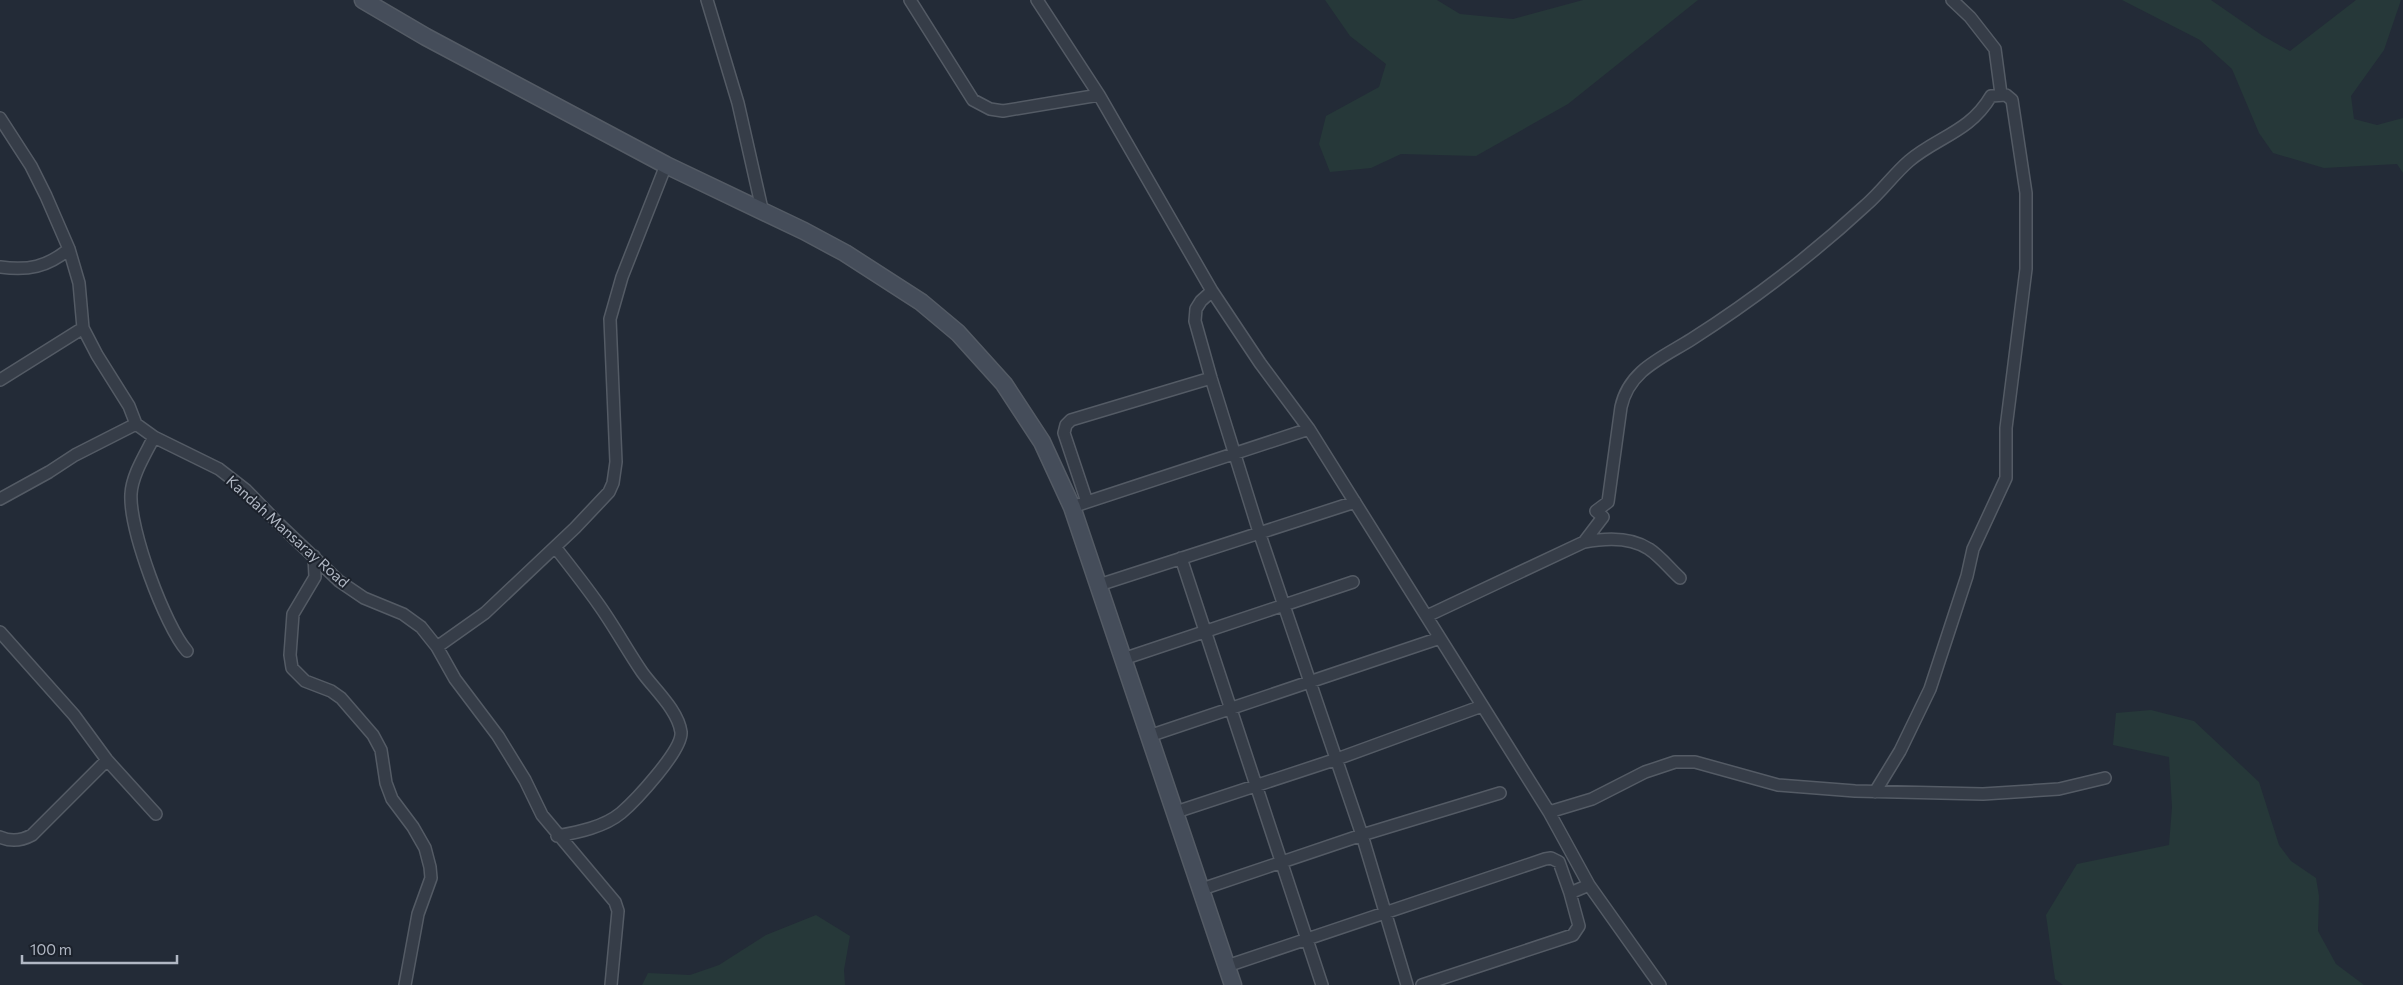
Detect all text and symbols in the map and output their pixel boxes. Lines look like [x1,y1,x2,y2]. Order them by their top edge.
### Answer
street label: Kandah Mansaray Road [223,471,353,591]
scale bar [22,932,178,964]
text: 100 m [30,940,72,958]

